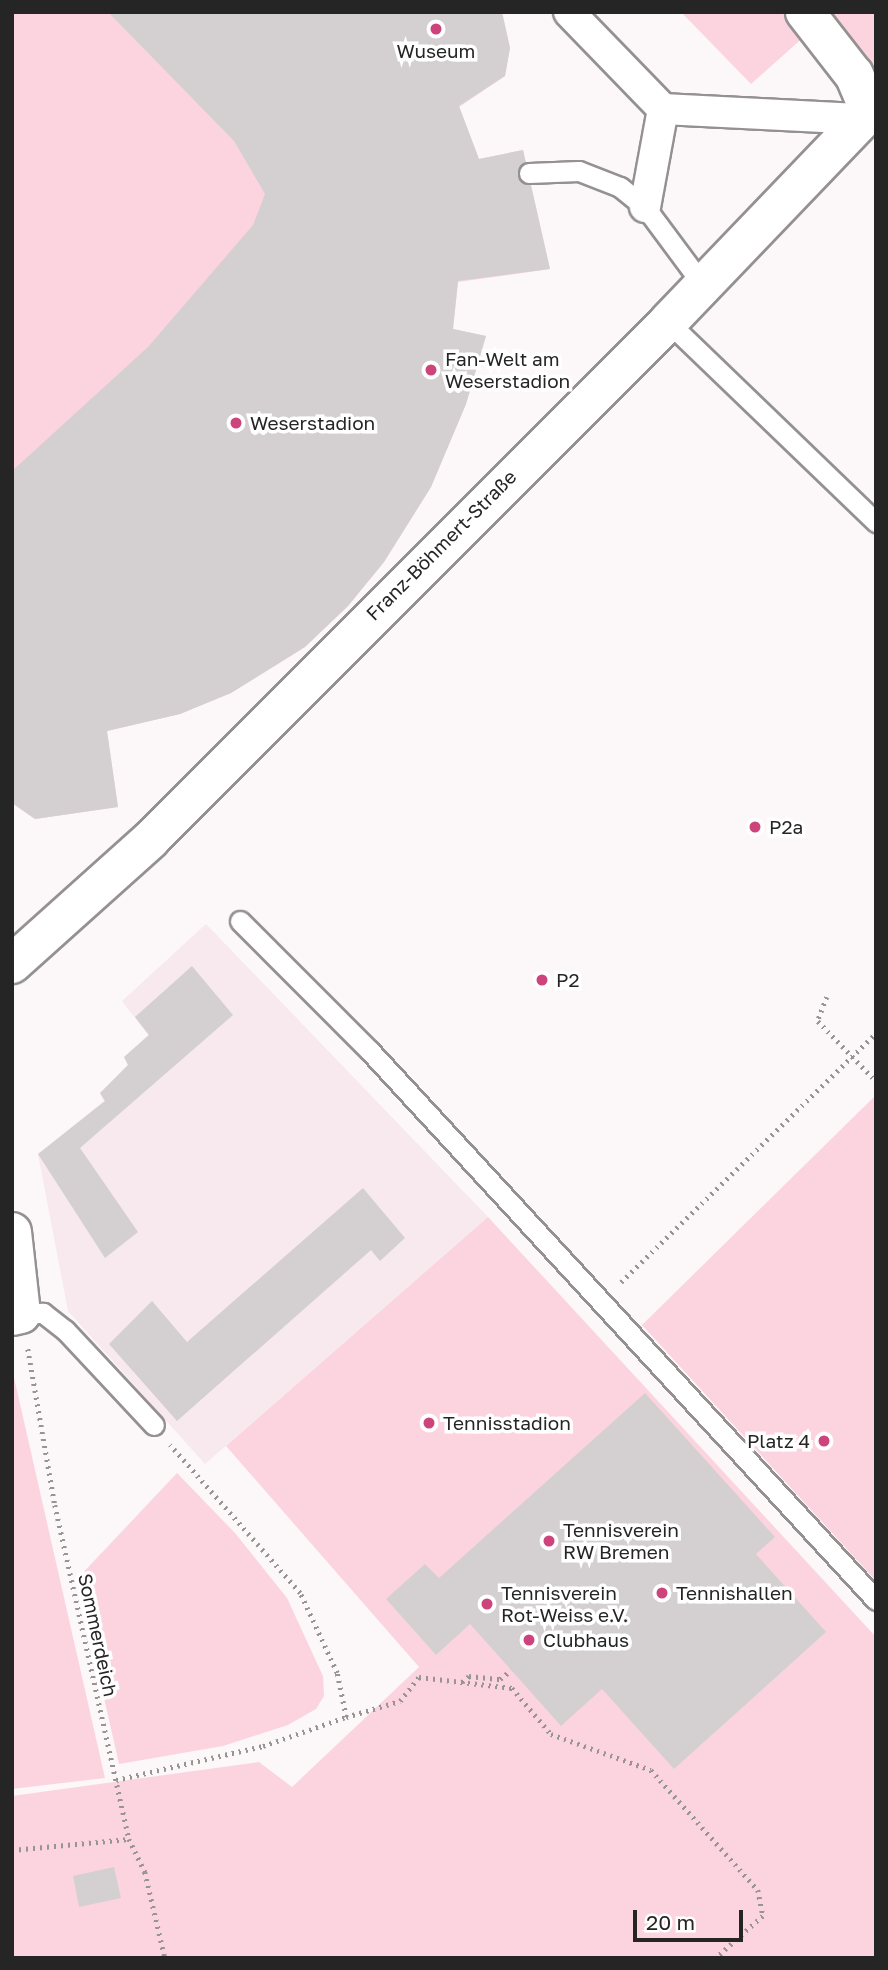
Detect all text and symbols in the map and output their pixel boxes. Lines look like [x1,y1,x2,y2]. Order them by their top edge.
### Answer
marker: Wuseum [428,21,444,37]
place label: Wuseum [397,40,475,62]
place label: Fan-Welt am Weserstadion [445,348,570,392]
marker: Fan-Welt am Weserstadion [423,362,439,378]
place label: Weserstadion [250,412,375,434]
marker: Weserstadion [228,415,244,431]
street label: Franz-Böhmert-Straße [361,465,521,625]
place label: P2a [769,816,803,838]
marker: P2a [747,819,763,835]
place label: P2 [556,969,579,991]
marker: P2 [534,972,550,988]
place label: Tennisstadion [443,1412,571,1434]
marker: Tennisstadion [421,1415,437,1431]
place label: Platz 4 [747,1430,810,1452]
marker: Platz 4 [816,1433,832,1449]
place label: Tennisverein RW Bremen [563,1519,679,1563]
marker: Tennisverein RW Bremen [541,1533,557,1549]
street label: Sommerdeich [74,1571,122,1699]
place label: Tennisverein Rot-Weiss e.V. [501,1582,628,1626]
place label: Tennishallen [676,1582,793,1604]
marker: Tennishallen [654,1585,670,1601]
marker: Tennisverein Rot-Weiss e.V. [479,1596,495,1612]
place label: Clubhaus [543,1629,629,1651]
marker: Clubhaus [521,1632,537,1648]
scale bar [636,1896,746,1940]
text: 20 m [646,1909,695,1935]

